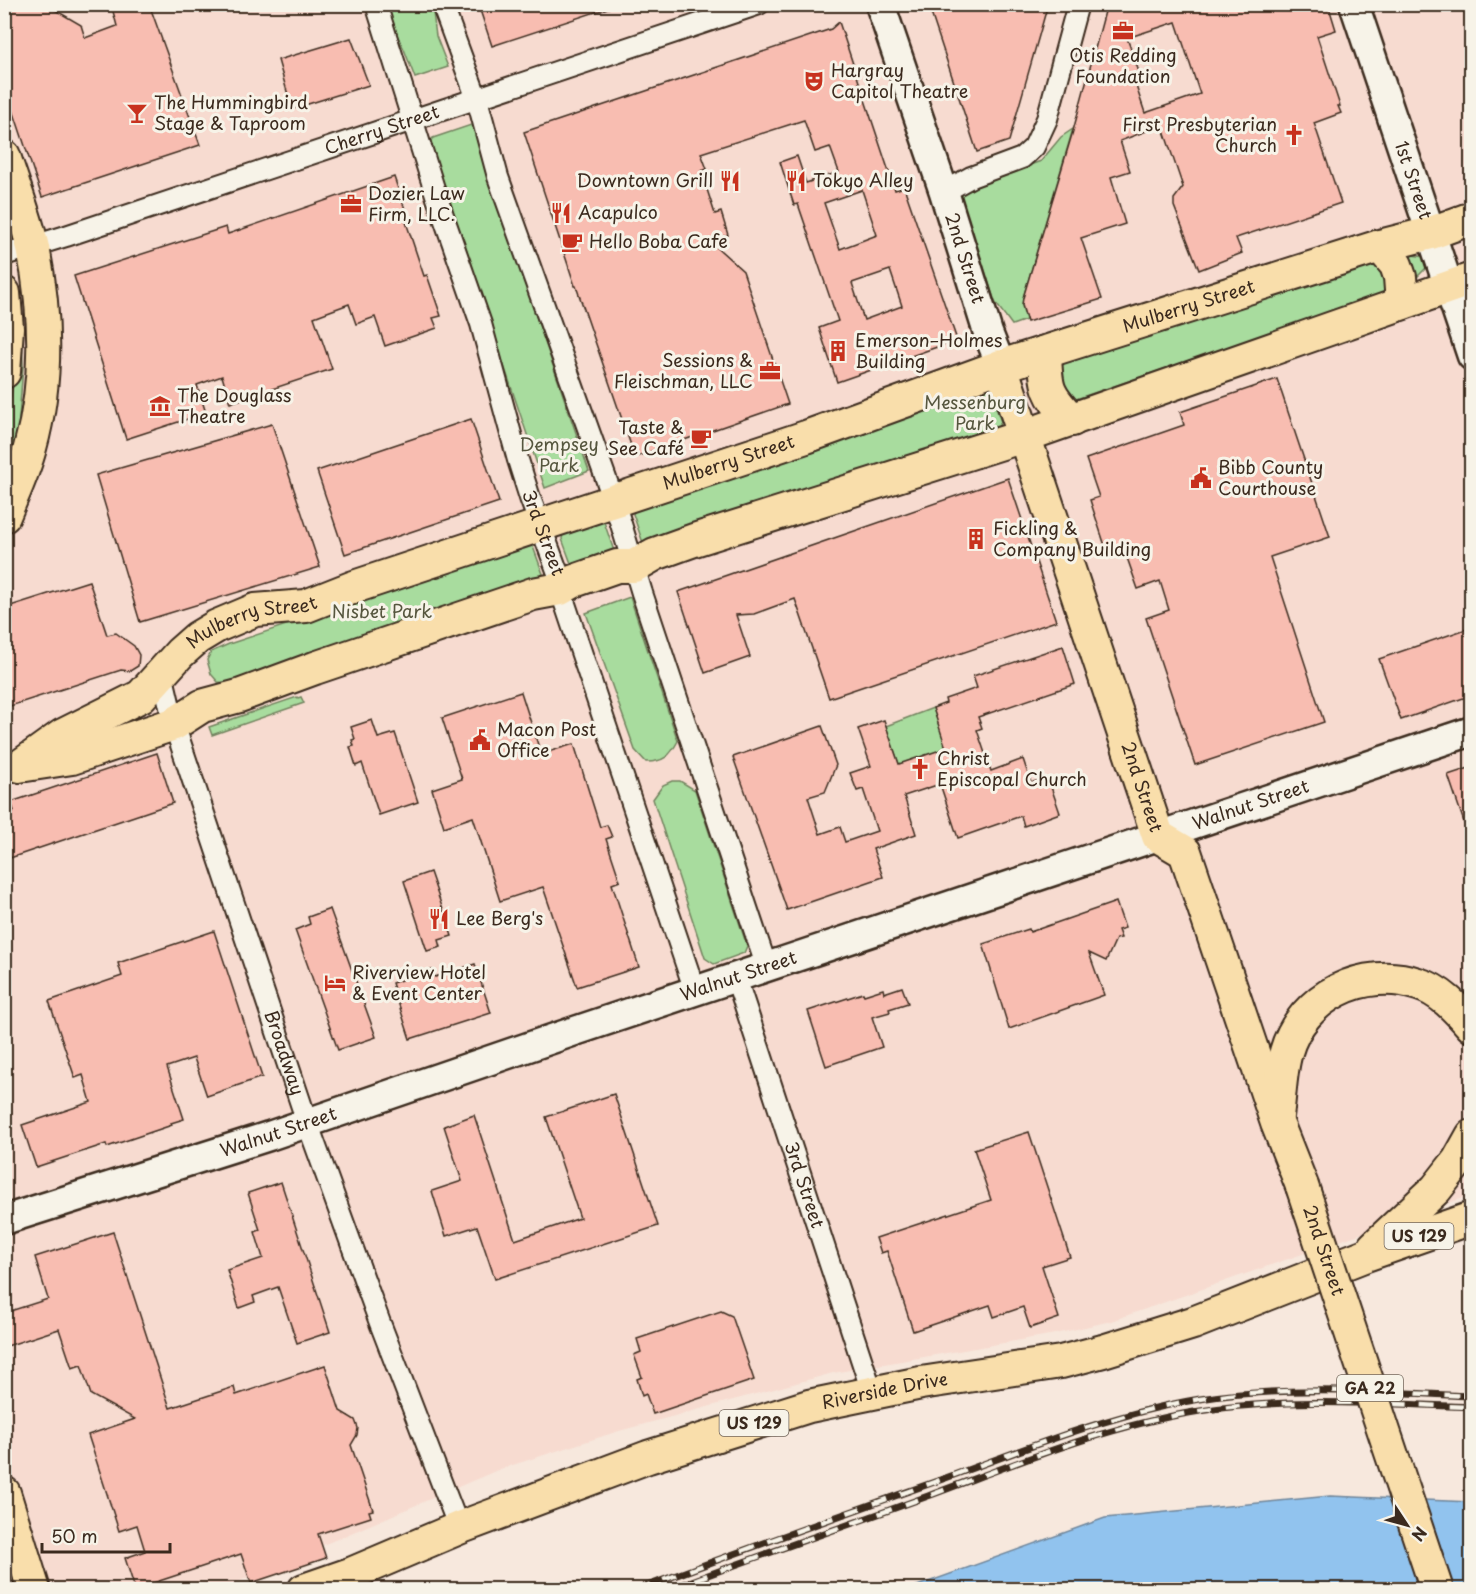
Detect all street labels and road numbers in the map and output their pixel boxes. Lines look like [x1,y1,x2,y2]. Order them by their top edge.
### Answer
street label: Cherry Street [320,97,442,161]
street label: 1st Street [1389,137,1440,223]
street label: 2nd Street [939,209,993,307]
street label: Mulberry Street [1119,272,1258,339]
street label: Mulberry Street [659,427,798,496]
street label: 3rd Street [516,486,573,579]
street label: Mulberry Street [179,588,321,654]
street label: 2nd Street [1115,738,1171,835]
street label: Walnut Street [1188,772,1312,836]
street label: Walnut Street [676,943,800,1007]
street label: Broadway [259,1006,312,1098]
street label: Walnut Street [216,1099,340,1163]
street label: 3rd Street [779,1138,832,1231]
street label: 2nd Street [1297,1201,1353,1299]
road number: US 129 [1384,1223,1454,1249]
street label: Riverside Drive [819,1364,949,1415]
road number: GA 22 [1337,1375,1403,1401]
road number: US 129 [720,1410,789,1436]

